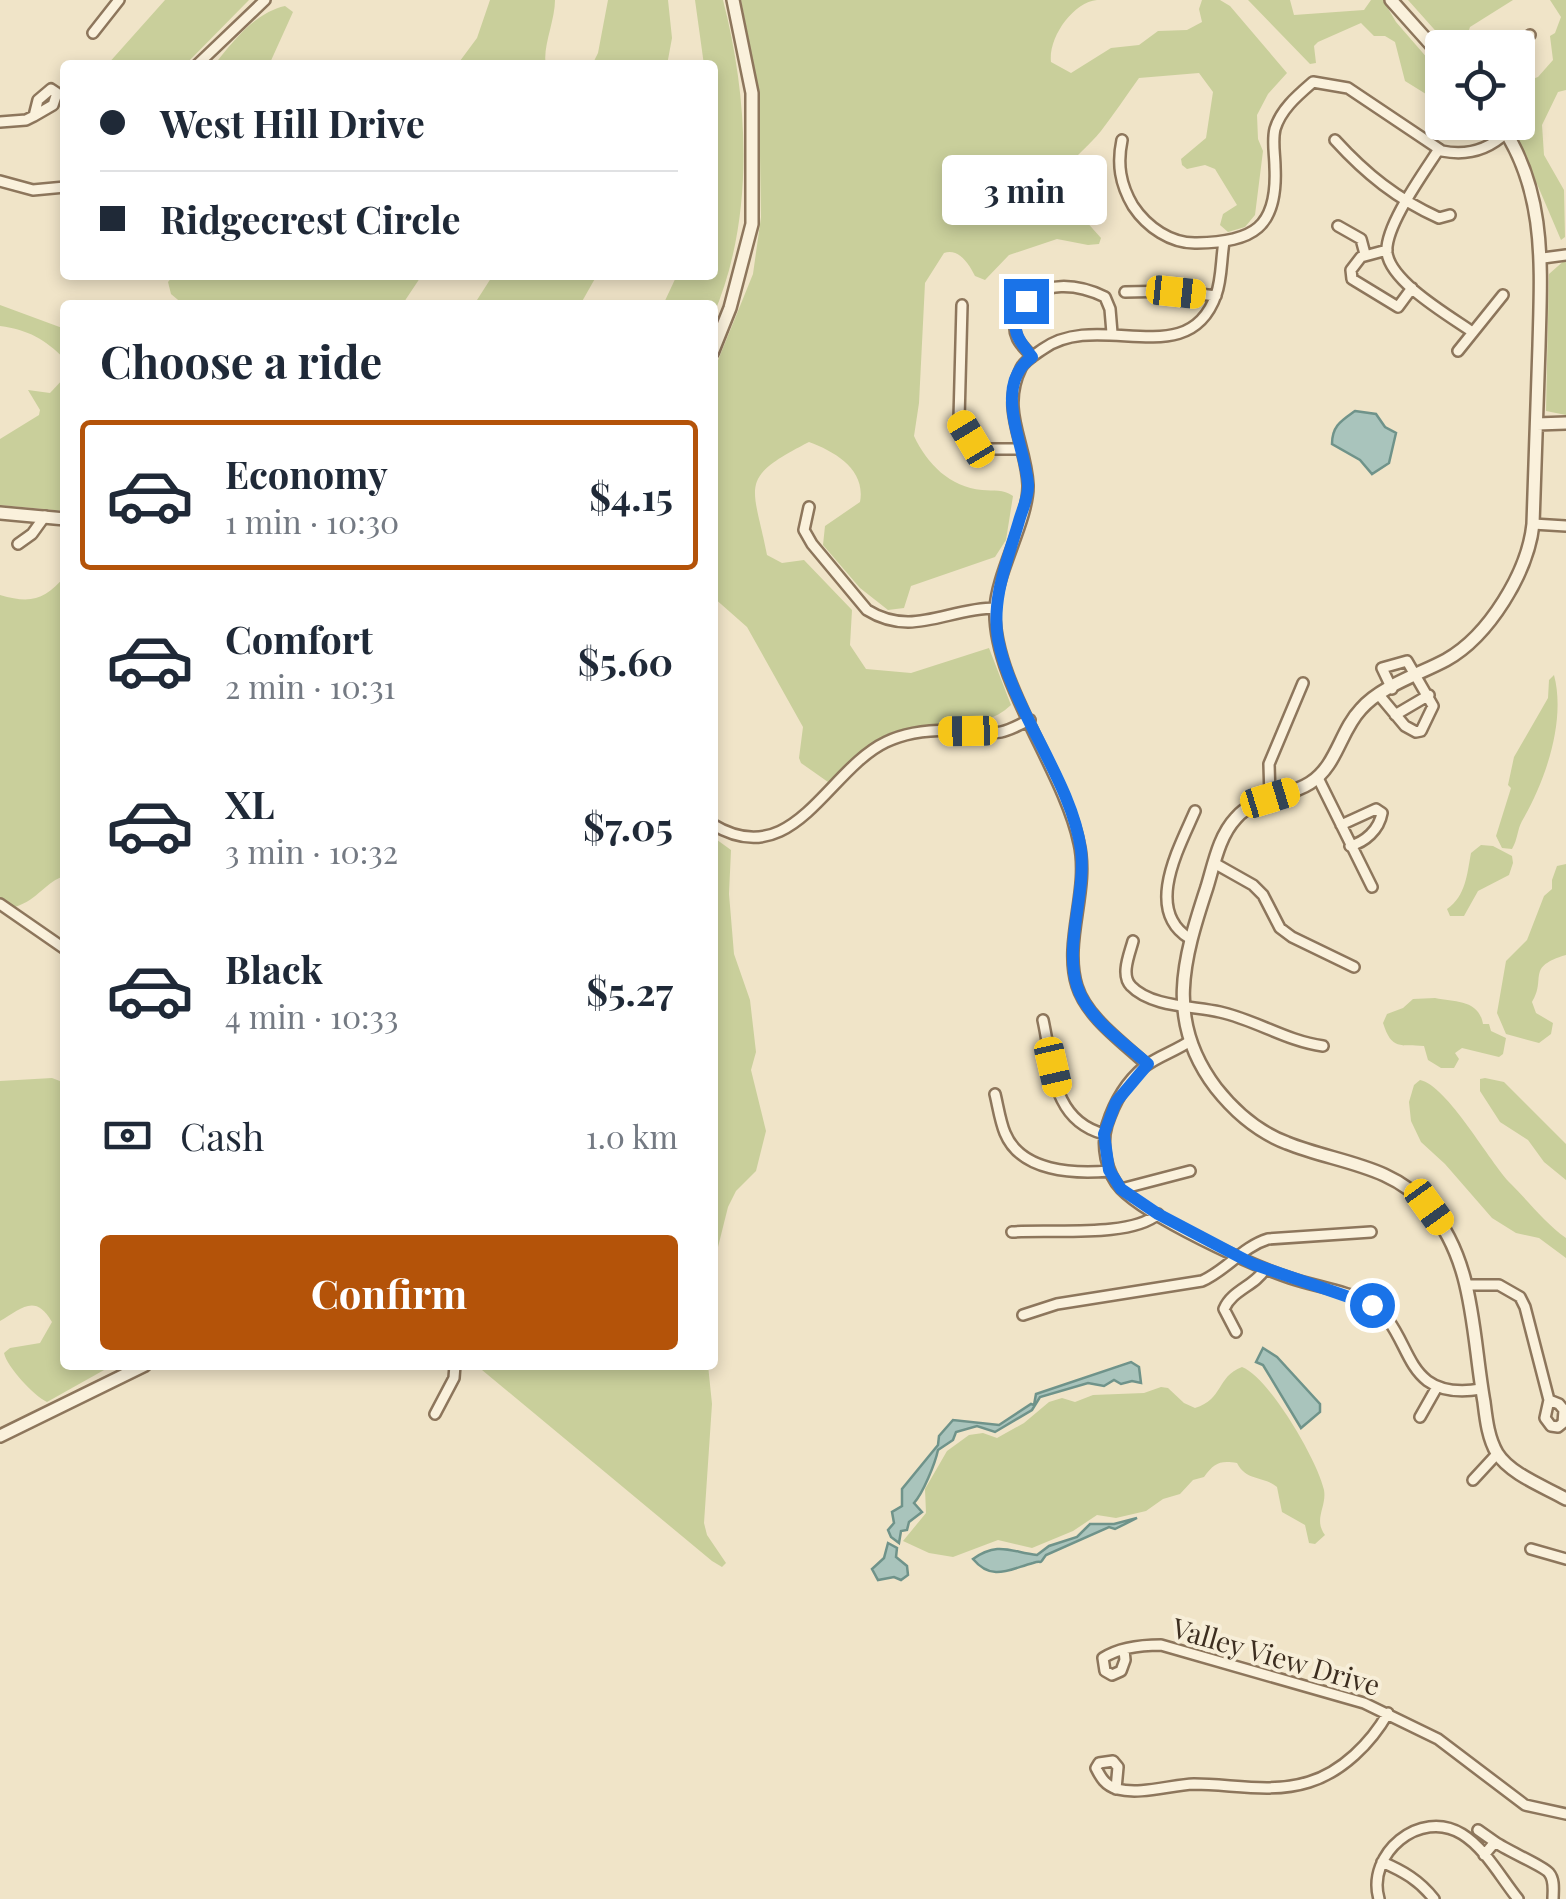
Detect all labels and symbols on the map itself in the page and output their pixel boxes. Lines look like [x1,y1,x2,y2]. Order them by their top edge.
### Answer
callout: 3 min [944,156,1108,226]
car [1145,274,1207,310]
route end [1004,279,1049,324]
car [943,406,999,472]
car [938,715,998,747]
car [1237,775,1303,821]
car [1032,1034,1074,1100]
car [1399,1174,1459,1240]
route start [1350,1283,1395,1328]
street label: Valley View Drive [1167,1608,1385,1703]

